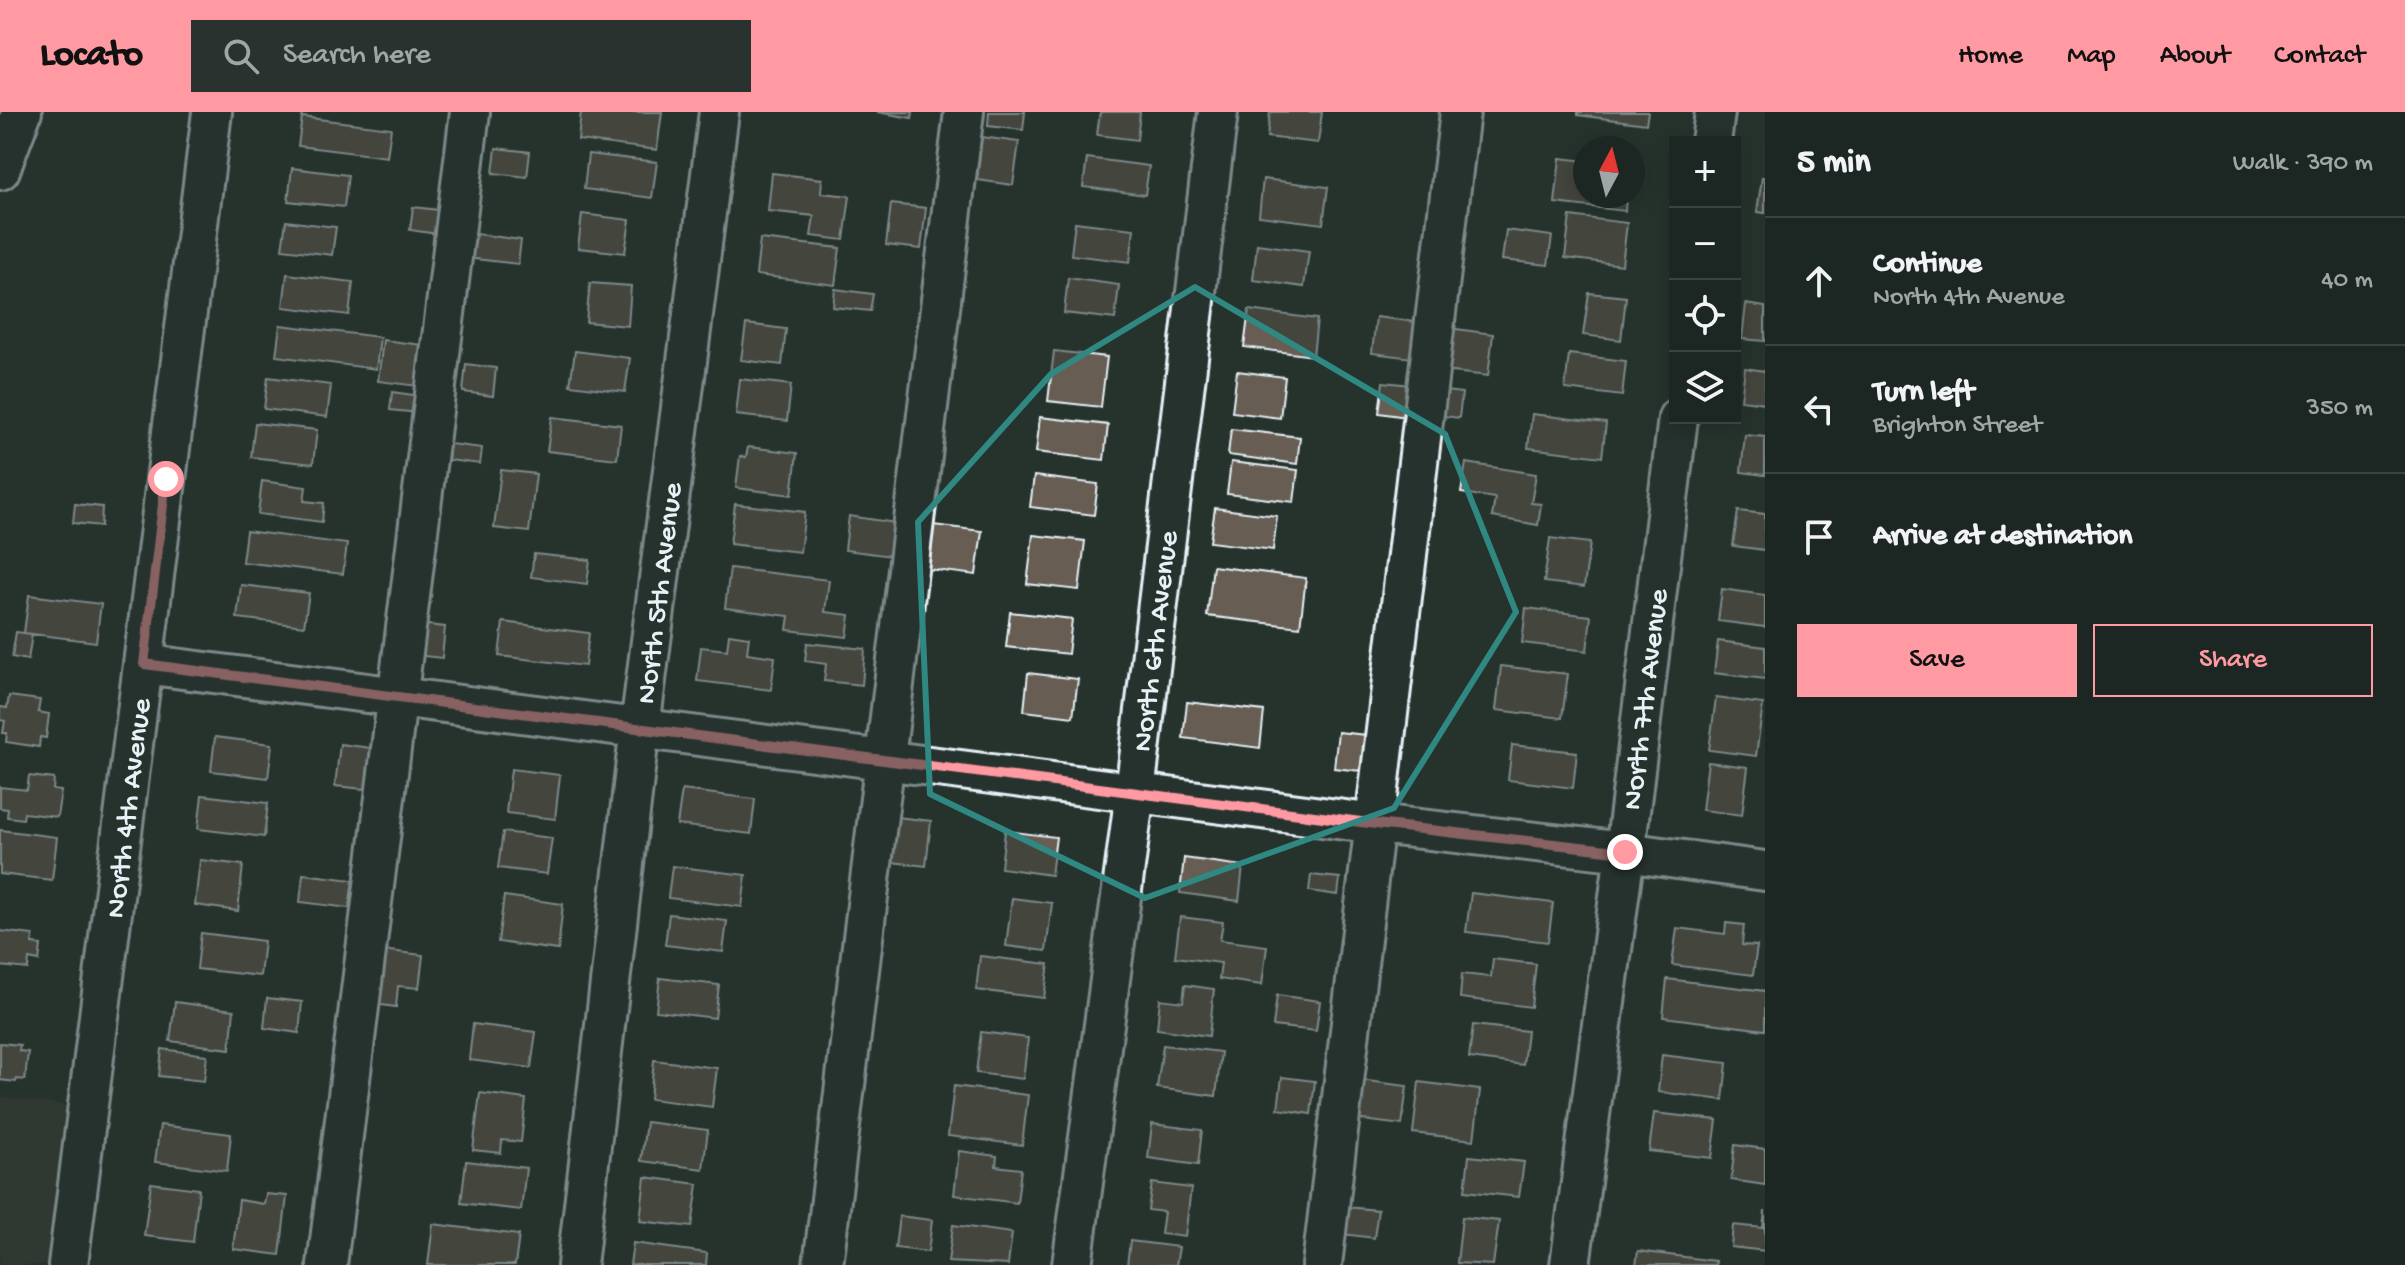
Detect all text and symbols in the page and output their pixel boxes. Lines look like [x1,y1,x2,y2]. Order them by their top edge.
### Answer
search box [191,20,751,92]
text: Locato [40,34,143,78]
icon: search [219,34,263,78]
text: Search here [283,39,431,74]
text: Home [1958,40,2023,73]
text: Map [2067,40,2116,73]
text: About [2160,40,2230,73]
text: Contact [2274,40,2365,73]
north arrow [1573,136,1645,208]
map controls [1669,136,1741,424]
button: + [1669,136,1741,208]
text: 5 min [1797,144,1871,184]
text: Walk · 390 m [2233,149,2373,180]
button: − [1669,208,1741,280]
text: Continue [1873,248,1982,283]
icon: ahead [1797,259,1841,303]
text: 40 m [2321,266,2373,297]
button: locate [1669,280,1741,352]
text: North 4th Avenue [1873,283,2065,314]
button: layers [1669,352,1741,424]
text: Turn left [1873,376,1974,411]
icon: left [1797,387,1841,431]
text: 350 m [2306,394,2373,425]
text: Brighton Street [1873,411,2042,442]
route start [148,461,184,497]
street label: North 5th Avenue [631,480,692,706]
icon: arrive [1797,515,1841,559]
text: Arrive at destination [1873,520,2133,555]
street label: North 6th Avenue [1127,529,1188,754]
street label: North 7th Avenue [1617,586,1678,812]
button: Save [1797,624,2077,697]
button: Share [2093,624,2373,697]
street label: North 4th Avenue [100,696,161,920]
route end [1607,834,1643,870]

